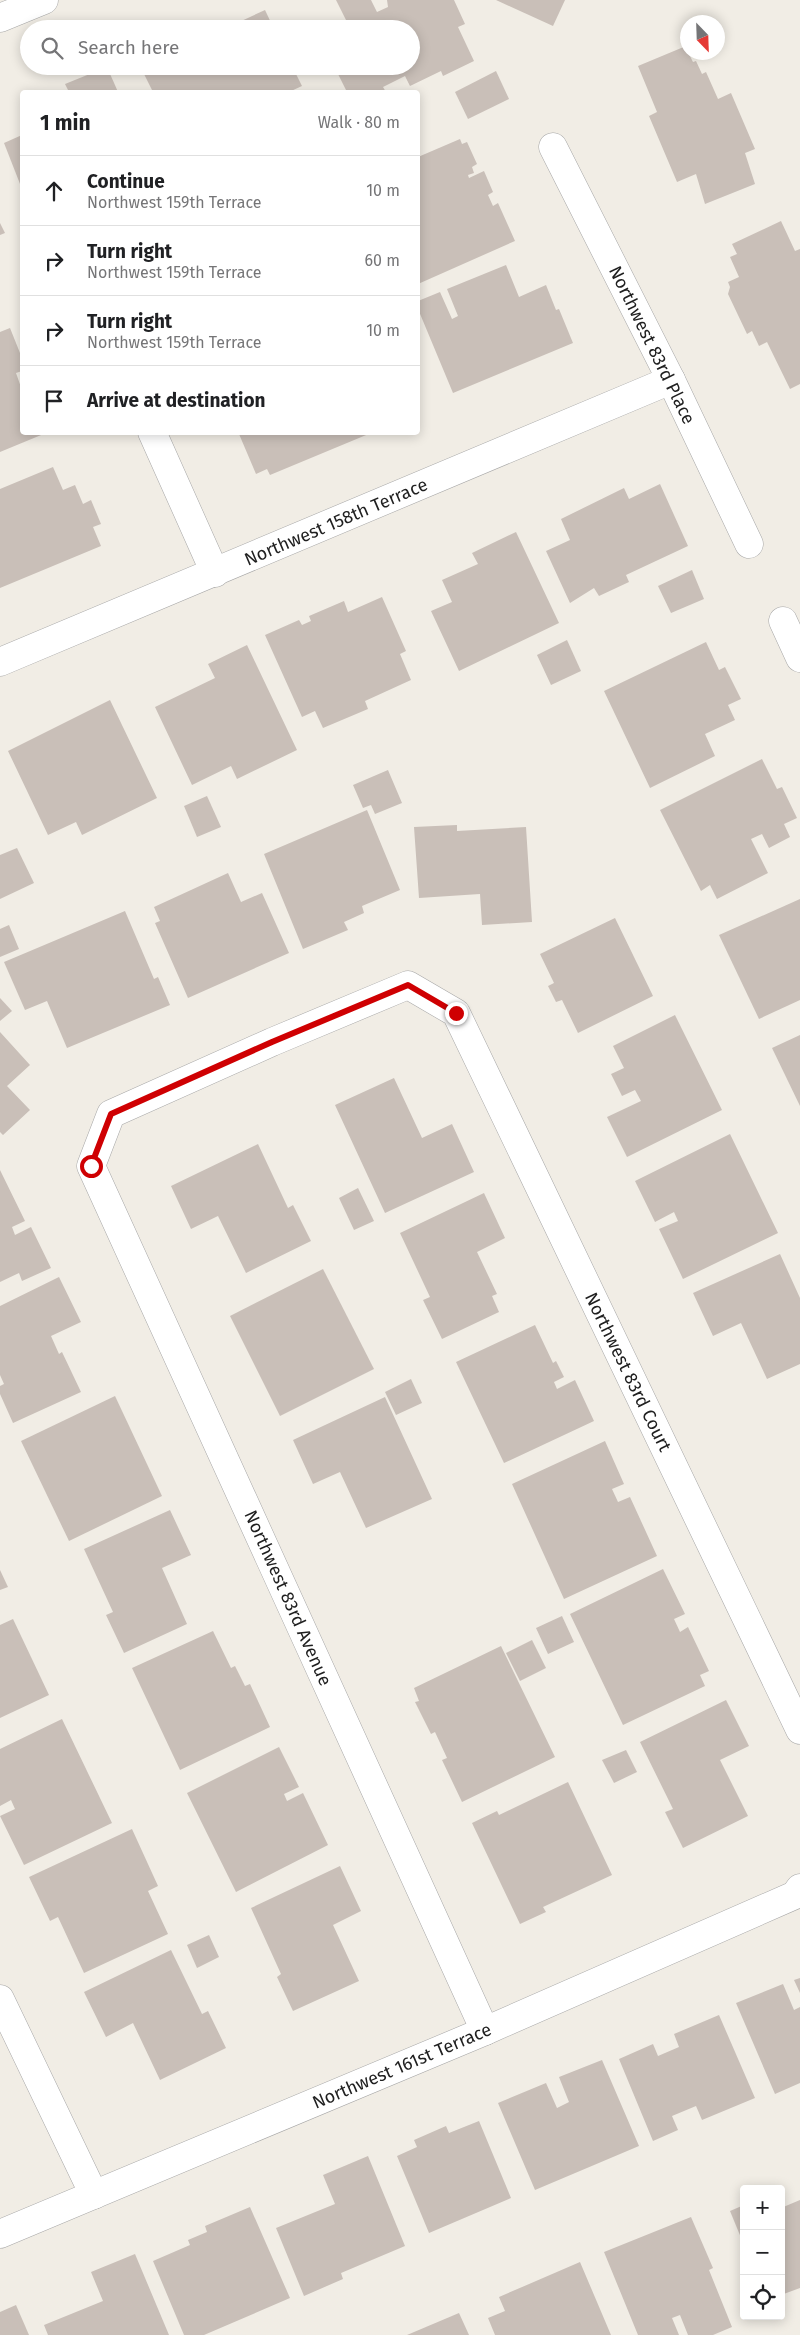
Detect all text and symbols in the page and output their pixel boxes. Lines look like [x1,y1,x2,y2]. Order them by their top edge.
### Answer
north arrow [680,15,725,60]
search box [20,20,420,75]
icon: search [38,34,66,62]
text: Search here [78,36,179,59]
text: 1 min [40,110,91,136]
text: Walk · 80 m [318,113,400,132]
text: Continue [87,170,165,193]
icon: ahead [40,177,68,205]
text: 10 m [366,181,400,200]
text: Northwest 159th Terrace [87,193,261,212]
text: Turn right [87,240,172,263]
icon: right [40,247,68,275]
text: 60 m [365,251,400,270]
street label: Northwest 83rd Place [604,262,700,428]
text: Northwest 159th Terrace [87,263,261,282]
text: Turn right [87,310,172,333]
icon: right [40,317,68,345]
text: 10 m [366,321,400,340]
text: Northwest 159th Terrace [87,333,261,352]
icon: arrive [40,387,68,415]
text: Arrive at destination [87,389,266,412]
street label: Northwest 158th Terrace [241,473,431,571]
route end [445,1002,468,1025]
route start [80,1155,103,1178]
street label: Northwest 83rd Court [580,1289,676,1456]
street label: Northwest 83rd Avenue [239,1507,337,1689]
street label: Northwest 161st Terrace [309,2018,495,2114]
map controls [740,2185,785,2320]
button: + [740,2185,785,2230]
button: − [740,2230,785,2275]
button: locate [740,2275,785,2320]

